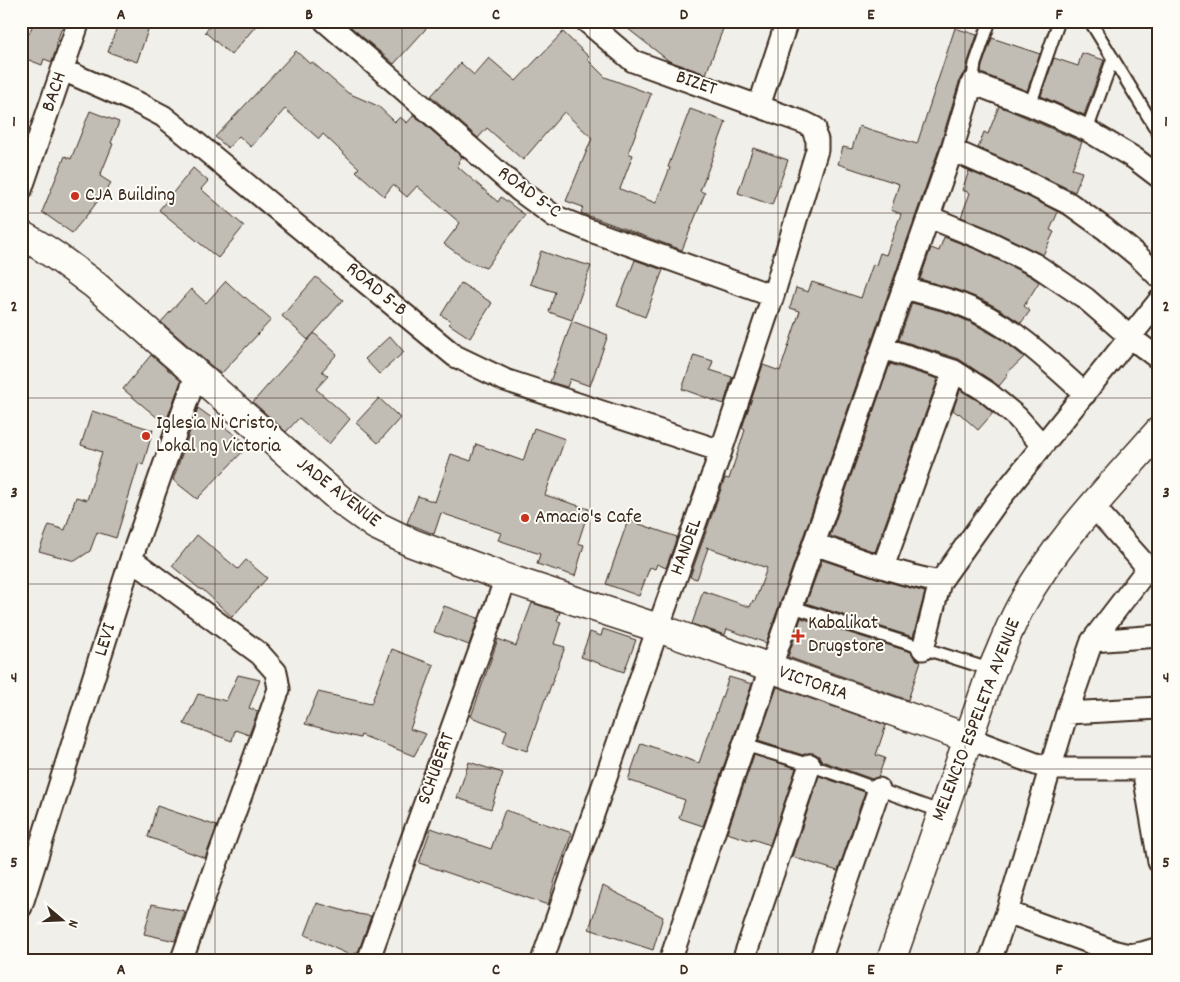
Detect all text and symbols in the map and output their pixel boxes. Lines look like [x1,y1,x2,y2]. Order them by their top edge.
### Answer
text: A [117,4,126,27]
text: B [305,4,313,27]
text: C [492,4,500,27]
text: D [680,4,689,27]
text: E [867,4,875,27]
text: F [1055,4,1063,27]
street label: BIZET [672,64,720,104]
street label: BACH [35,68,75,116]
text: 1 [12,111,16,134]
text: 1 [1164,111,1168,134]
street label: ROAD 5-C [491,160,567,226]
place label: CJA Building [85,182,175,210]
marker: CJA Building [69,190,81,202]
street label: ROAD 5-B [339,256,413,324]
text: 2 [11,296,18,319]
text: 2 [1163,296,1170,319]
place label: Iglesia Ni Cristo, Lokal ng Victoria [156,410,281,461]
marker: Iglesia Ni Cristo, Lokal ng Victoria [140,430,152,442]
street label: JADE AVENUE [290,451,386,535]
text: 3 [10,482,18,505]
text: 3 [1162,482,1170,505]
place label: Amacio's Cafe [535,504,642,532]
marker: Amacio's Cafe [519,512,531,524]
street label: HANDEL [664,515,710,579]
place label: Kabalikat Drugstore [808,610,884,661]
street label: MELENCIO ESPELETA AVENUE [925,615,1029,825]
street label: LEVI [88,620,124,660]
marker: Kabalikat Drugstore [792,630,804,642]
street label: VICTORIA [774,659,852,709]
text: 4 [11,667,17,690]
text: 4 [1163,667,1169,690]
street label: SCHUBERT [411,729,463,809]
text: 5 [10,852,18,875]
text: 5 [1162,852,1170,875]
north arrow [38,894,88,944]
text: N [62,917,83,930]
text: A [117,959,126,982]
text: B [305,959,313,982]
text: C [492,959,500,982]
text: D [680,959,689,982]
text: E [867,959,875,982]
text: F [1055,959,1063,982]

